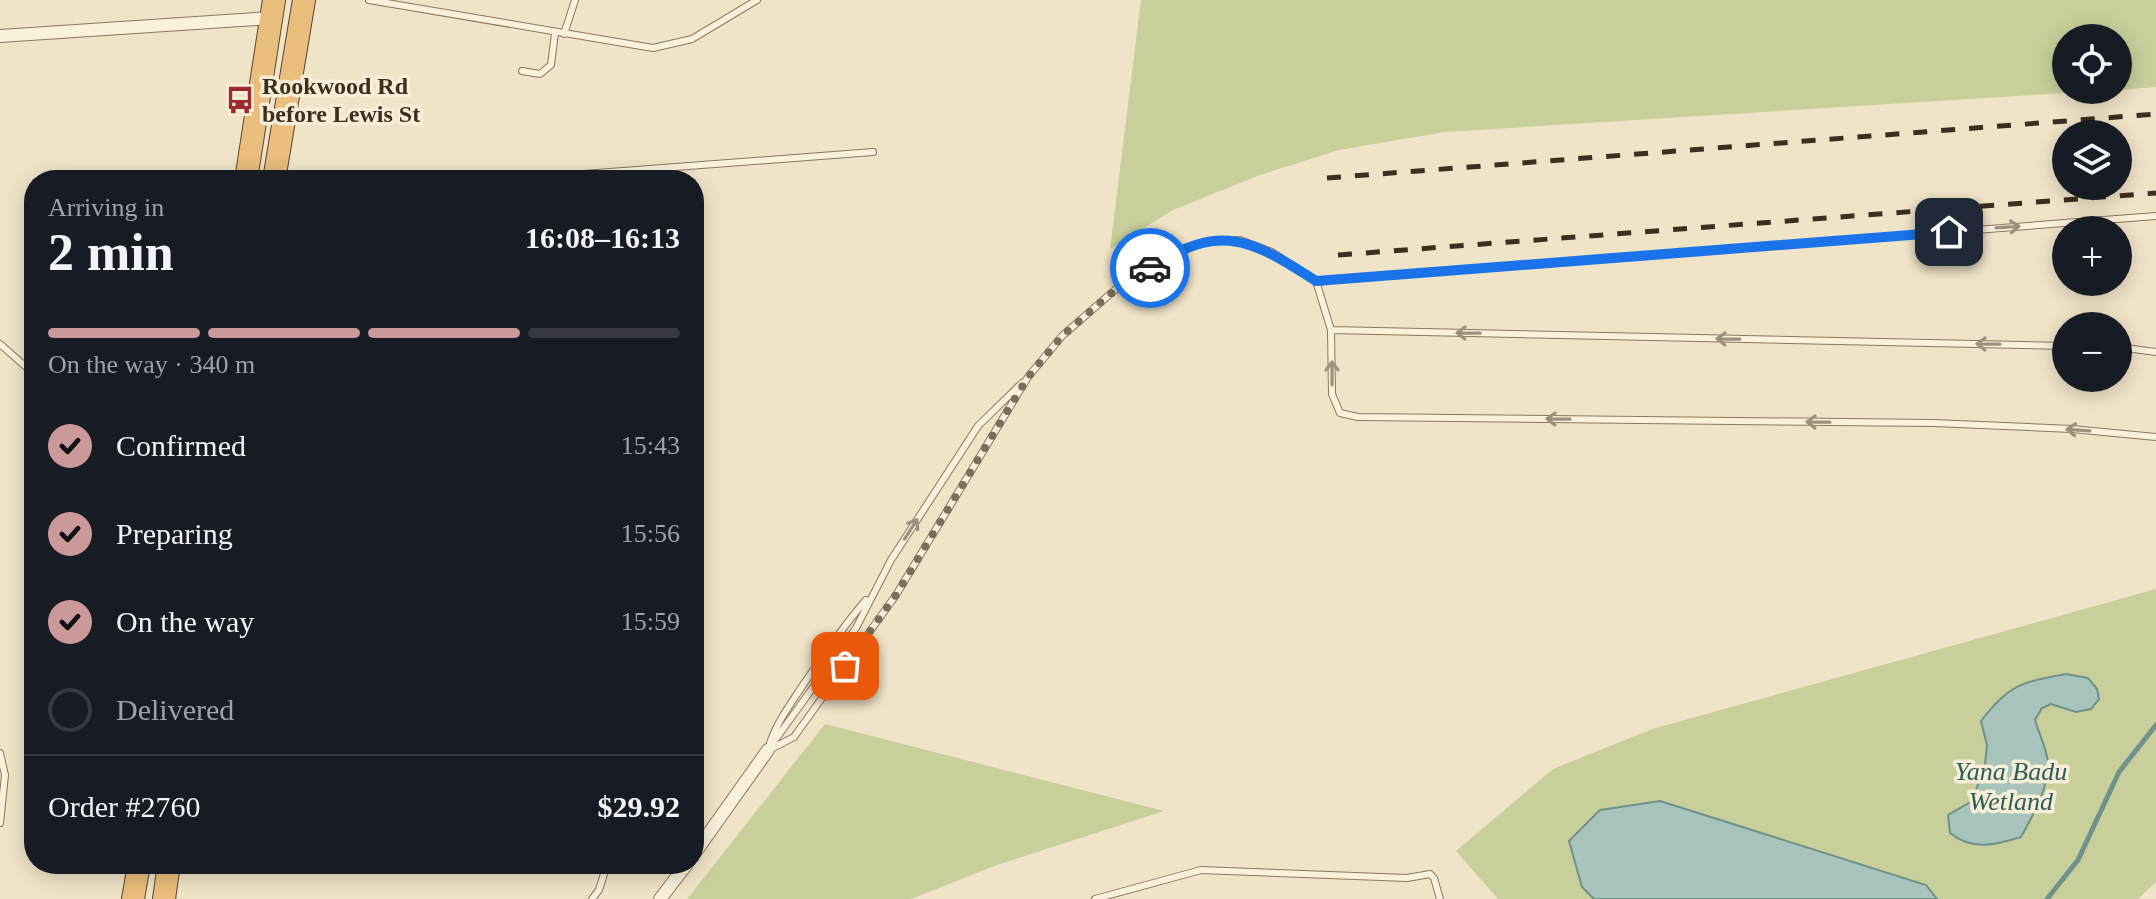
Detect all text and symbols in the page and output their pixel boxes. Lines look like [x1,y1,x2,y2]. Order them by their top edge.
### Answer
map controls [2052,24,2132,392]
button: locate [2052,24,2132,104]
place label: Rookwood Rd before Lewis St [262,73,420,127]
bus stop icon: Rookwood Rd before Lewis St [225,85,255,115]
button: layers [2052,120,2132,200]
text: Arriving in [48,193,164,222]
pin [1915,198,1983,266]
icon: home [1927,210,1971,254]
button: + [2052,216,2132,296]
one-way arrow [1994,219,2021,234]
text: 16:08–16:13 [525,221,680,254]
text: 2 min [48,224,174,281]
courier [1110,228,1190,308]
icon: car [1128,246,1172,290]
button: − [2052,312,2132,392]
one-way arrow [1455,325,1482,341]
one-way arrow [1715,331,1742,347]
one-way arrow [1975,336,2002,352]
text: On the way · 340 m [48,350,255,379]
one-way arrow [1324,360,1340,387]
one-way arrow [1545,412,1572,427]
one-way arrow [1805,414,1832,430]
one-way arrow [2065,422,2092,437]
icon: check [48,424,92,468]
text: Confirmed [116,429,246,462]
text: 15:43 [621,431,680,460]
icon: check [48,512,92,556]
text: Preparing [116,517,233,550]
one-way arrow [904,518,920,541]
text: 15:56 [621,519,680,548]
icon: check [48,600,92,644]
text: On the way [116,605,254,638]
text: 15:59 [621,607,680,636]
pin [811,632,879,700]
icon: bag [823,644,867,688]
text: Delivered [116,693,234,726]
water label: Yana Badu Wetland [1955,757,2067,816]
text: Order #2760 [48,790,200,823]
text: $29.92 [598,790,680,823]

